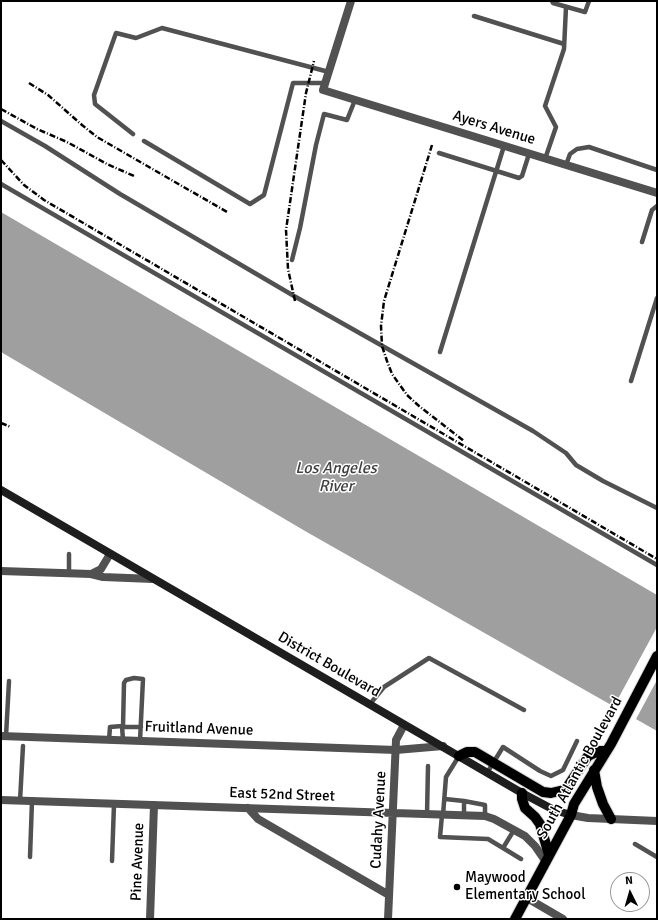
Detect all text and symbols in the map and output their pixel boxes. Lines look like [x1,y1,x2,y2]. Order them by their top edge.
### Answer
street label: Ayers Avenue [450,107,538,149]
water label: Los Angeles River [295,459,377,497]
street label: District Boulevard [275,628,383,702]
street label: South Atlantic Boulevard [533,694,627,842]
street label: Fruitland Avenue [144,718,254,740]
street label: Cudahy Avenue [367,771,391,869]
street label: East 52nd Street [229,784,335,806]
street label: Pine Avenue [128,822,148,902]
place label: Maywood Elementary School [465,869,586,904]
north arrow [610,872,650,912]
text: N [625,874,633,887]
marker: Maywood Elementary School [452,882,462,892]

